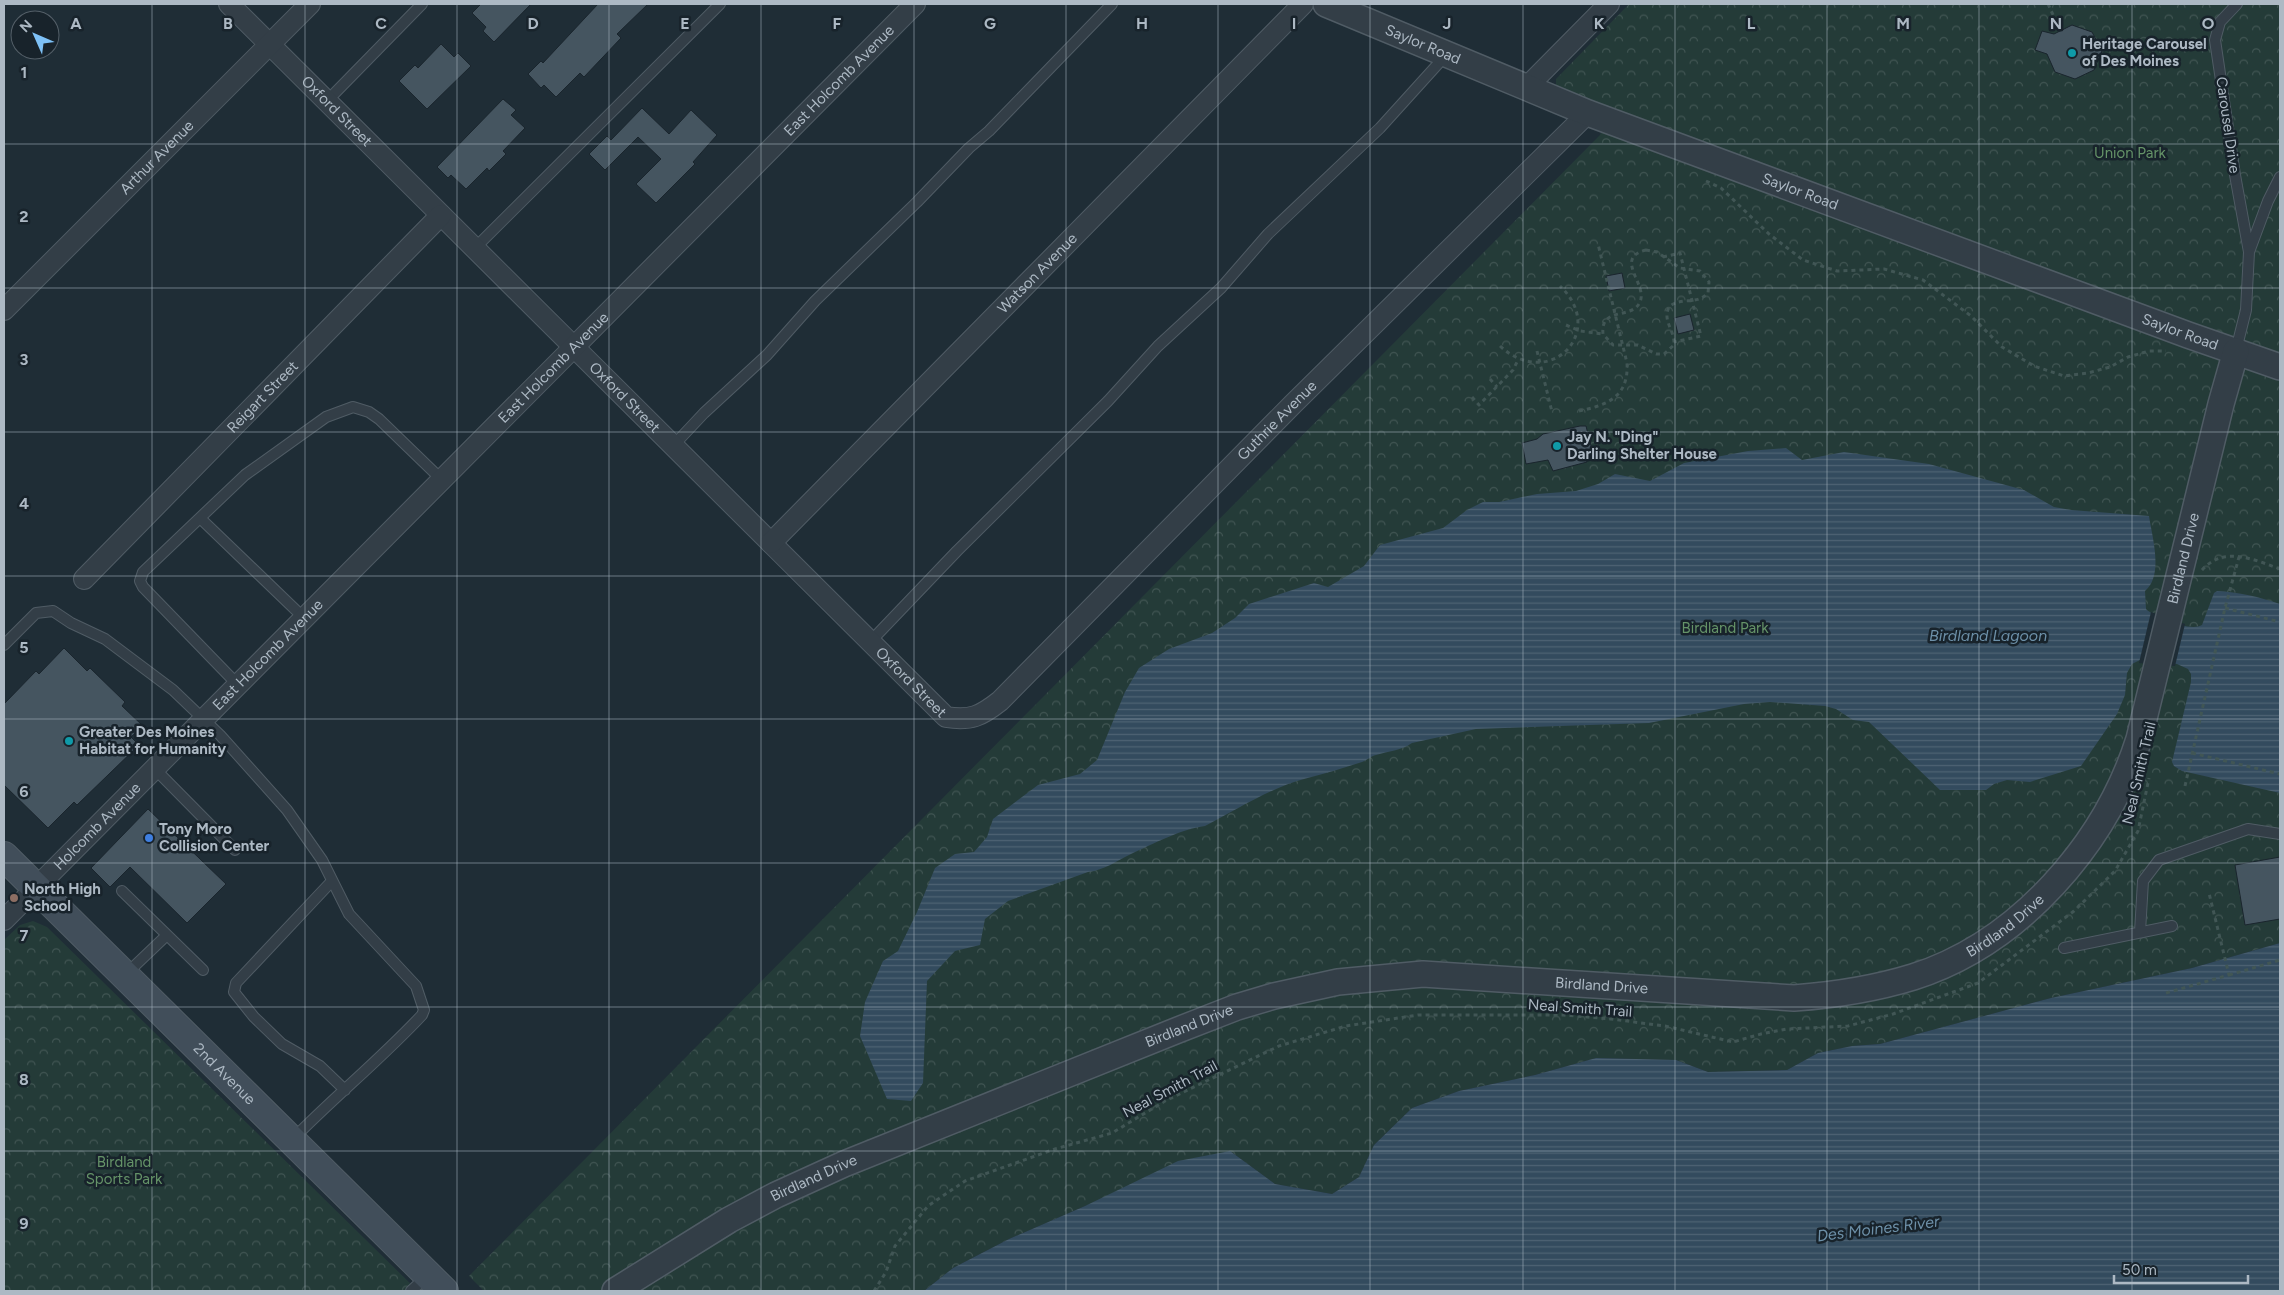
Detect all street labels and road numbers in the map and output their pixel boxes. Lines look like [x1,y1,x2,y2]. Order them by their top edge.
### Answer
street label: East Holcomb Avenue [780,21,898,140]
street label: Saylor Road [1383,21,1463,68]
street label: Oxford Street [298,72,376,150]
street label: Carousel Drive [2212,75,2244,175]
street label: Arthur Avenue [116,117,197,198]
street label: Saylor Road [1760,169,1841,214]
street label: Watson Avenue [994,229,1081,317]
street label: East Holcomb Avenue [494,308,612,427]
street label: Saylor Road [2139,310,2221,354]
street label: Reigart Street [223,357,302,437]
street label: Oxford Street [585,358,664,437]
street label: Guthrie Avenue [1233,377,1320,464]
street label: Birdland Drive [2163,511,2203,606]
street label: East Holcomb Avenue [209,596,327,714]
street label: Oxford Street [872,643,951,722]
street label: Neal Smith Trail [2118,720,2160,826]
street label: Holcomb Avenue [50,779,144,874]
street label: Birdland Drive [1963,891,2048,961]
street label: Birdland Drive [1555,974,1649,998]
street label: Neal Smith Trail [1527,995,1633,1021]
street label: Birdland Drive [1142,1000,1236,1051]
street label: 2nd Avenue [190,1039,259,1108]
street label: Neal Smith Trail [1120,1056,1220,1122]
street label: Birdland Drive [767,1151,860,1205]

